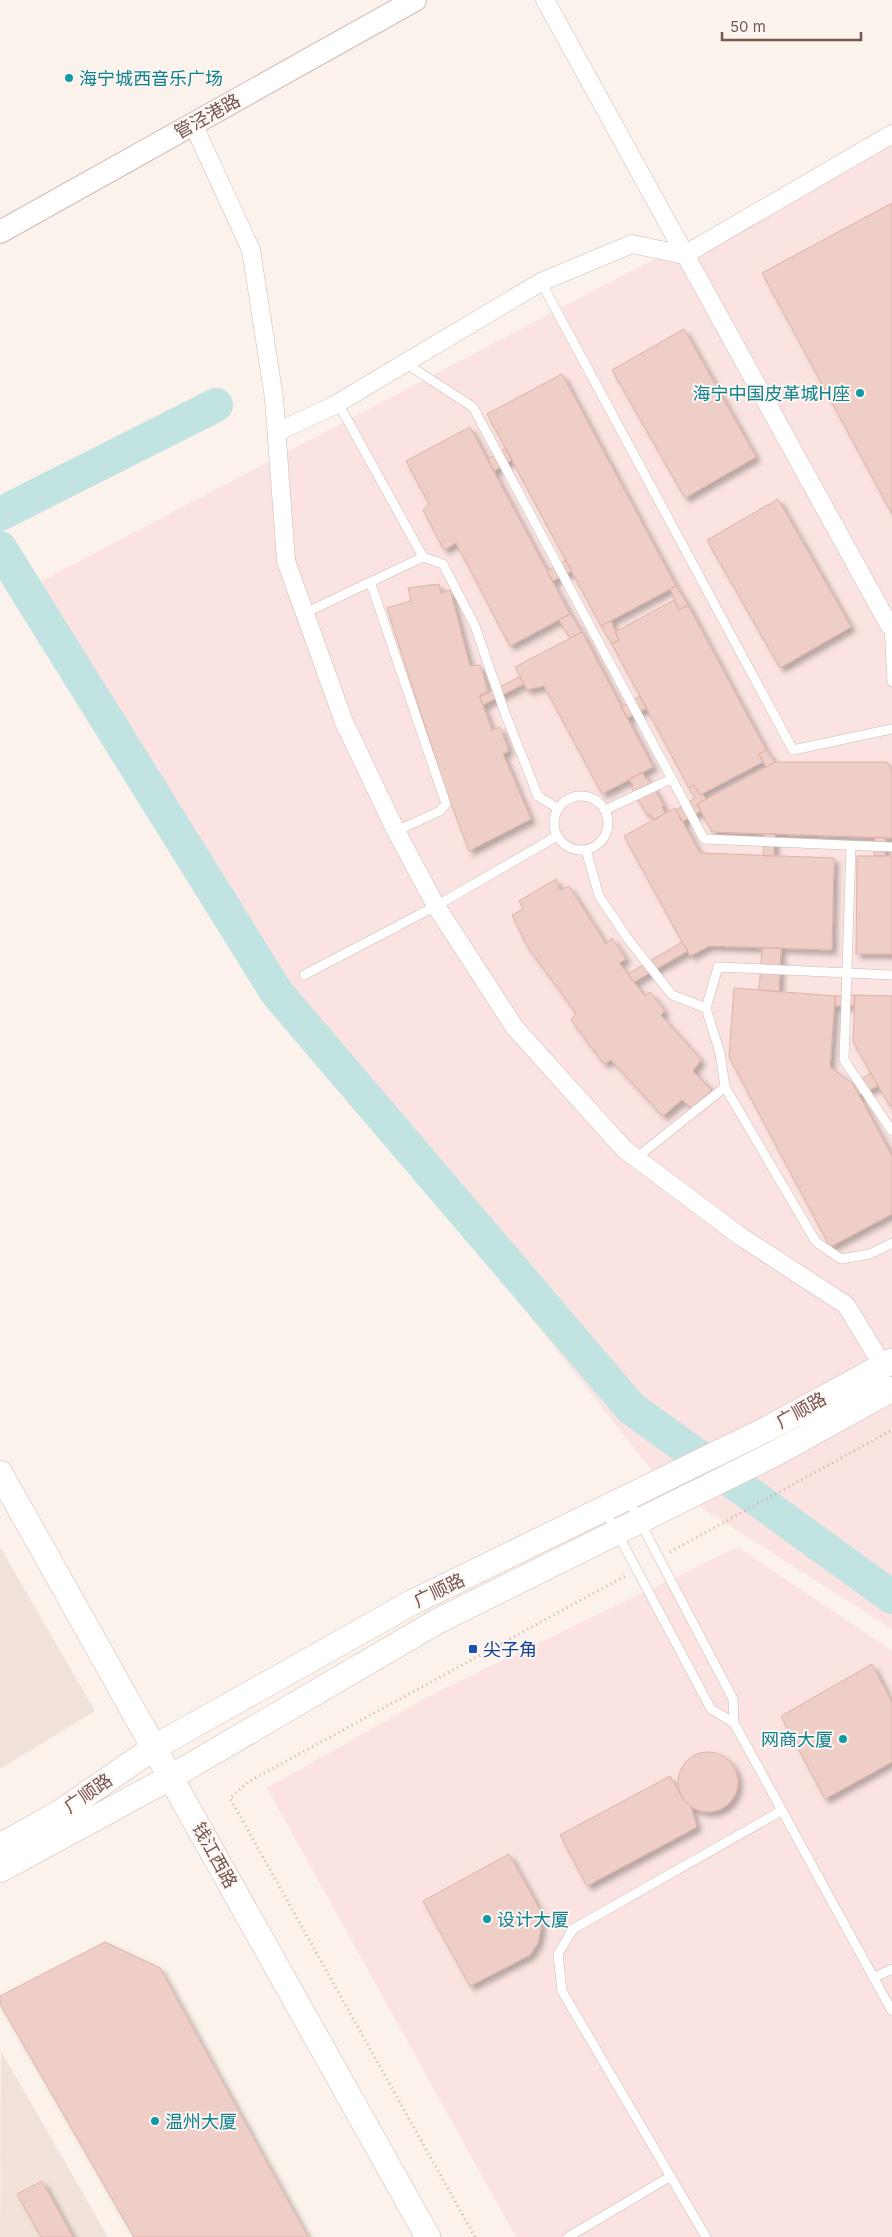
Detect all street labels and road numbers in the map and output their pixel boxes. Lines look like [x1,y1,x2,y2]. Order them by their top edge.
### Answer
street label: 管泾港路 [170,89,244,143]
street label: 广顺路 [772,1388,830,1432]
street label: 广顺路 [410,1569,468,1611]
street label: 广顺路 [60,1769,116,1817]
street label: 钱江西路 [188,1818,242,1892]

